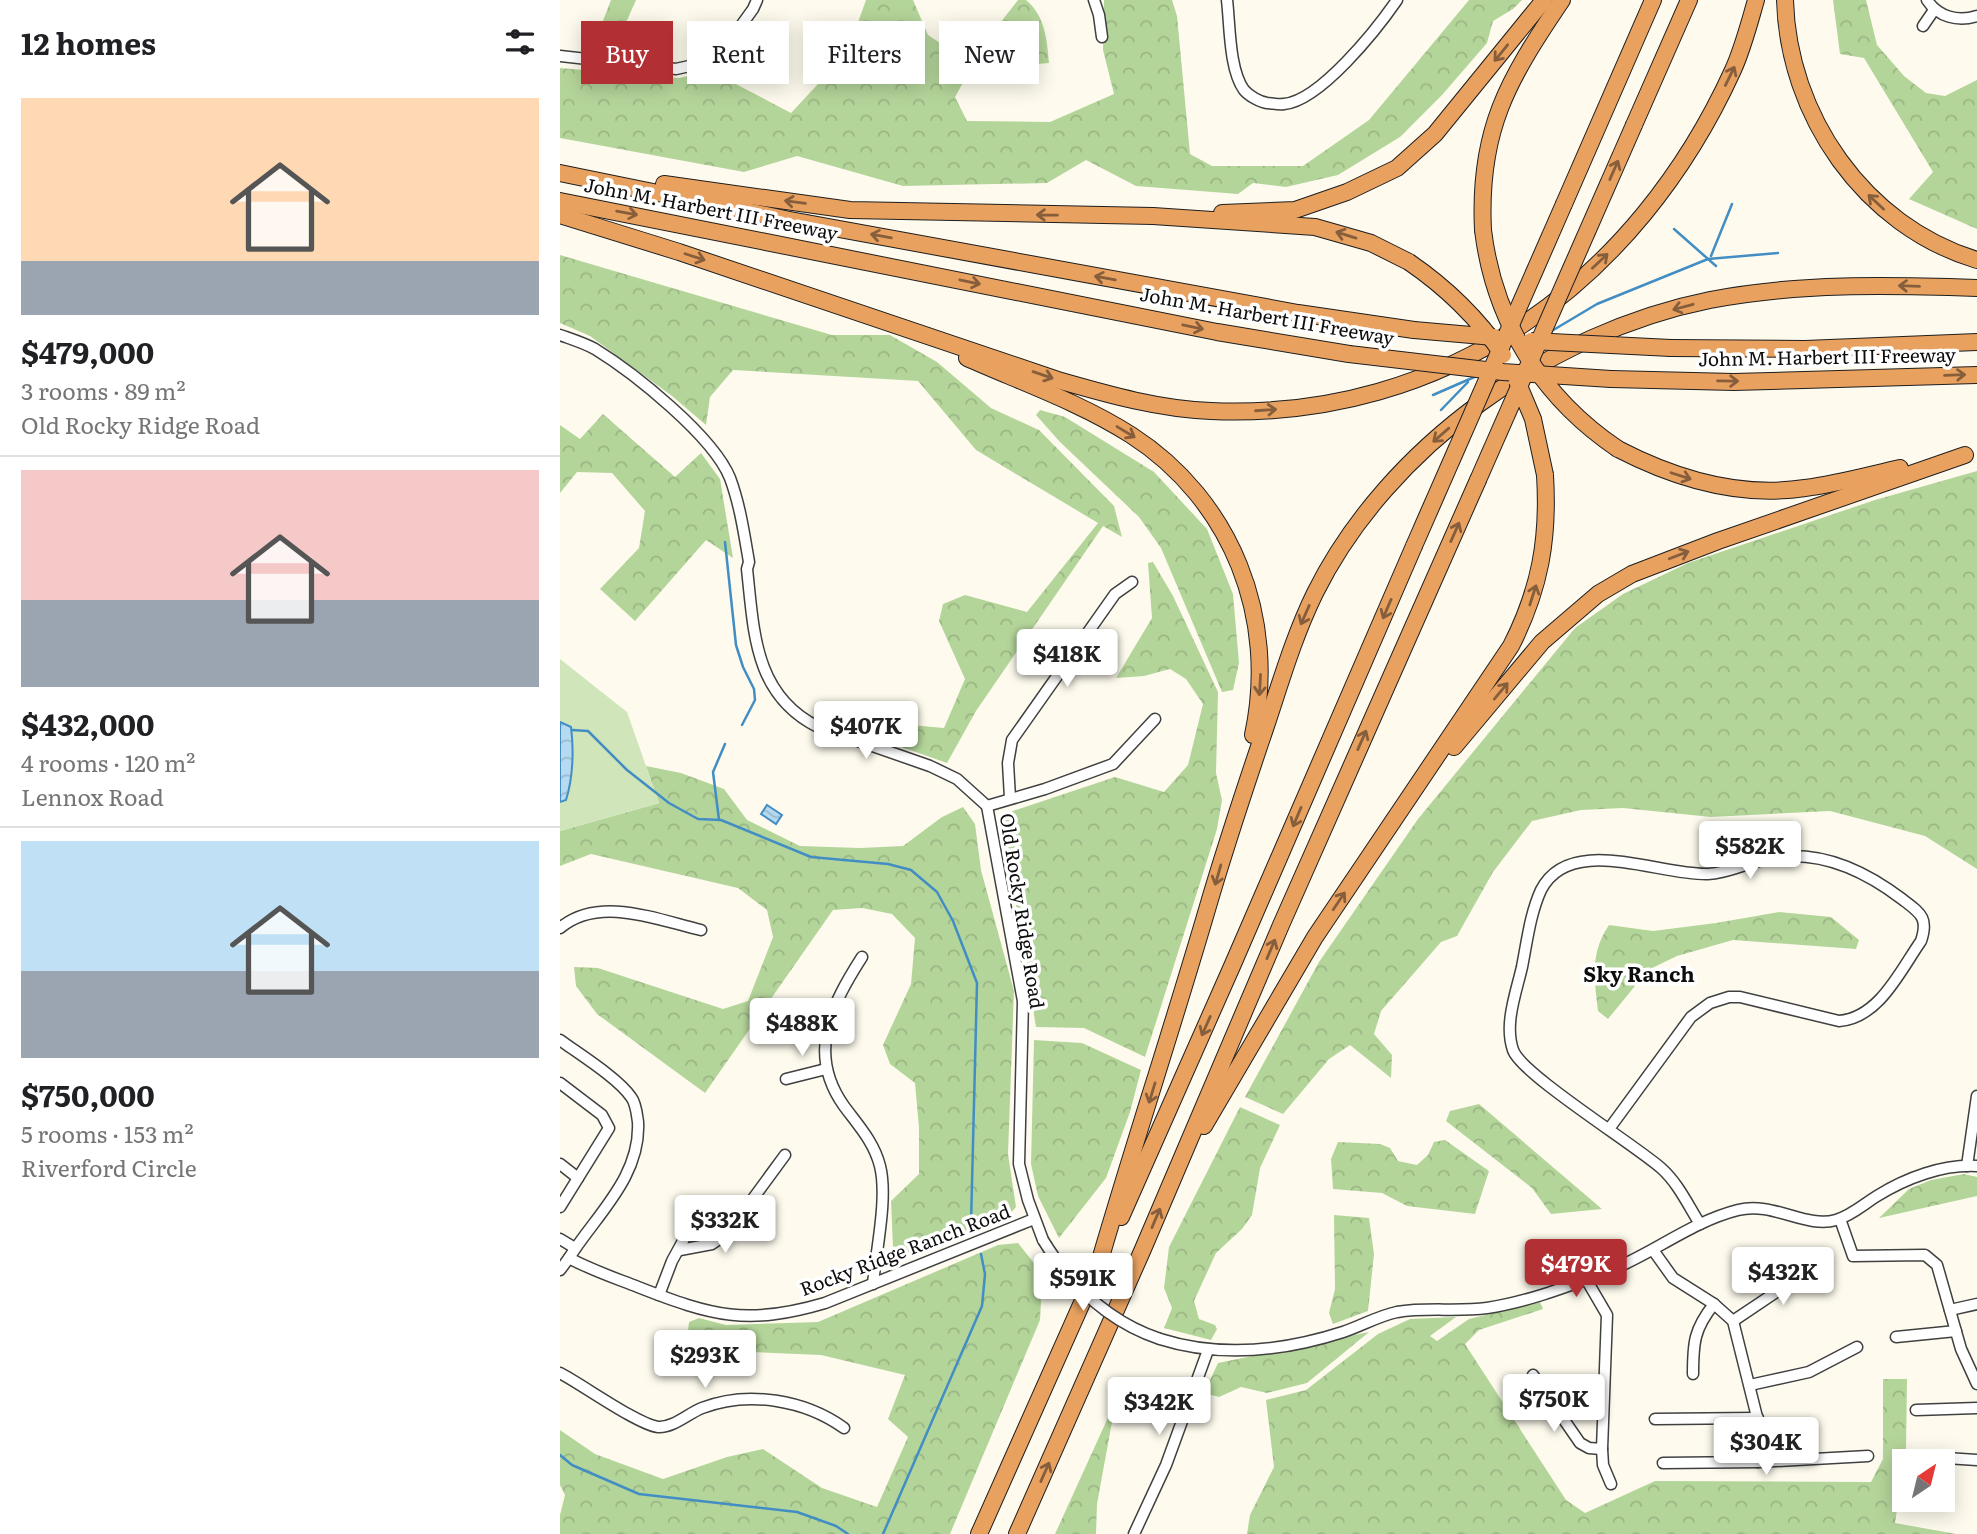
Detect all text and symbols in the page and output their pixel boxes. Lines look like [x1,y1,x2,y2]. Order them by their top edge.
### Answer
text: 12 homes [21,20,156,64]
chip: Buy [581,21,673,84]
chip: Rent [687,21,789,84]
chip: Filters [803,21,925,84]
chip: New [939,21,1039,84]
icon: filters [501,23,539,61]
one-way arrow [1493,43,1508,61]
one-way arrow [1723,66,1737,87]
icon: home [217,144,343,270]
one-way arrow [1608,160,1621,182]
street label: John M. Harbert III Freeway [582,170,841,246]
one-way arrow [1868,193,1885,210]
one-way arrow [784,195,807,208]
one-way arrow [615,207,638,220]
one-way arrow [1035,208,1058,222]
one-way arrow [1336,228,1358,240]
one-way arrow [870,229,893,243]
one-way arrow [684,252,706,264]
one-way arrow [1591,253,1609,269]
one-way arrow [1094,271,1117,284]
one-way arrow [958,275,981,289]
street label: John M. Harbert III Freeway [1138,279,1397,351]
one-way arrow [1898,279,1921,293]
one-way arrow [1672,301,1695,314]
one-way arrow [1181,321,1204,335]
text: $479,000 [21,329,154,373]
street label: John M. Harbert III Freeway [1698,340,1956,372]
one-way arrow [1944,369,1967,382]
one-way arrow [1032,370,1054,382]
text: 3 rooms · 89 m² [21,373,186,407]
one-way arrow [1716,375,1739,388]
one-way arrow [1254,403,1277,416]
text: Old Rocky Ridge Road [21,407,260,441]
one-way arrow [1115,425,1135,439]
one-way arrow [1432,427,1450,443]
one-way arrow [1669,471,1691,483]
icon: home [217,516,343,642]
one-way arrow [1449,522,1462,544]
one-way arrow [1667,548,1689,561]
one-way arrow [1527,584,1540,606]
one-way arrow [1380,597,1393,619]
one-way arrow [1298,604,1311,625]
pin: $418K [1018,630,1116,689]
text: $418K [1033,635,1101,669]
one-way arrow [1254,673,1267,696]
one-way arrow [1493,683,1509,701]
text: $432,000 [21,701,155,745]
pin: $407K [817,702,915,761]
text: $407K [830,707,902,741]
one-way arrow [1356,730,1369,752]
text: 4 rooms · 120 m² [21,745,195,779]
text: Lennox Road [21,779,164,813]
one-way arrow [1289,806,1302,828]
street label: Old Rocky Ridge Road [994,811,1052,1011]
pin: $582K [1701,822,1799,881]
text: $582K [1715,827,1785,861]
one-way arrow [1210,863,1223,885]
icon: home [217,887,343,1013]
one-way arrow [1332,892,1347,911]
one-way arrow [1265,938,1278,960]
district label: Sky Ranch [1583,957,1695,988]
pin: $488K [753,998,851,1058]
text: $488K [766,1004,838,1038]
one-way arrow [1199,1015,1212,1036]
text: $750,000 [21,1072,155,1116]
one-way arrow [1145,1081,1158,1103]
text: 5 rooms · 153 m² [21,1116,194,1150]
text: Riverford Circle [21,1150,197,1184]
pin: $332K [676,1196,774,1255]
street label: Rocky Ridge Ranch Road [795,1196,1014,1302]
text: $332K [691,1201,759,1235]
one-way arrow [1150,1208,1163,1230]
pin: $479K [1527,1240,1625,1299]
text: $479K [1541,1245,1611,1279]
pin: $432K [1734,1248,1832,1307]
text: $432K [1748,1253,1818,1287]
pin: $591K [1034,1254,1132,1313]
text: $591K [1050,1259,1116,1293]
pin: $293K [656,1330,754,1390]
text: $293K [670,1336,740,1370]
pin: $750K [1505,1374,1603,1434]
pin: $342K [1110,1378,1208,1437]
text: $750K [1519,1380,1589,1414]
text: $342K [1124,1383,1194,1417]
pin: $304K [1717,1418,1815,1477]
text: $304K [1730,1423,1802,1457]
north arrow [1892,1449,1955,1512]
map controls [1892,1449,1955,1512]
one-way arrow [1039,1461,1052,1483]

